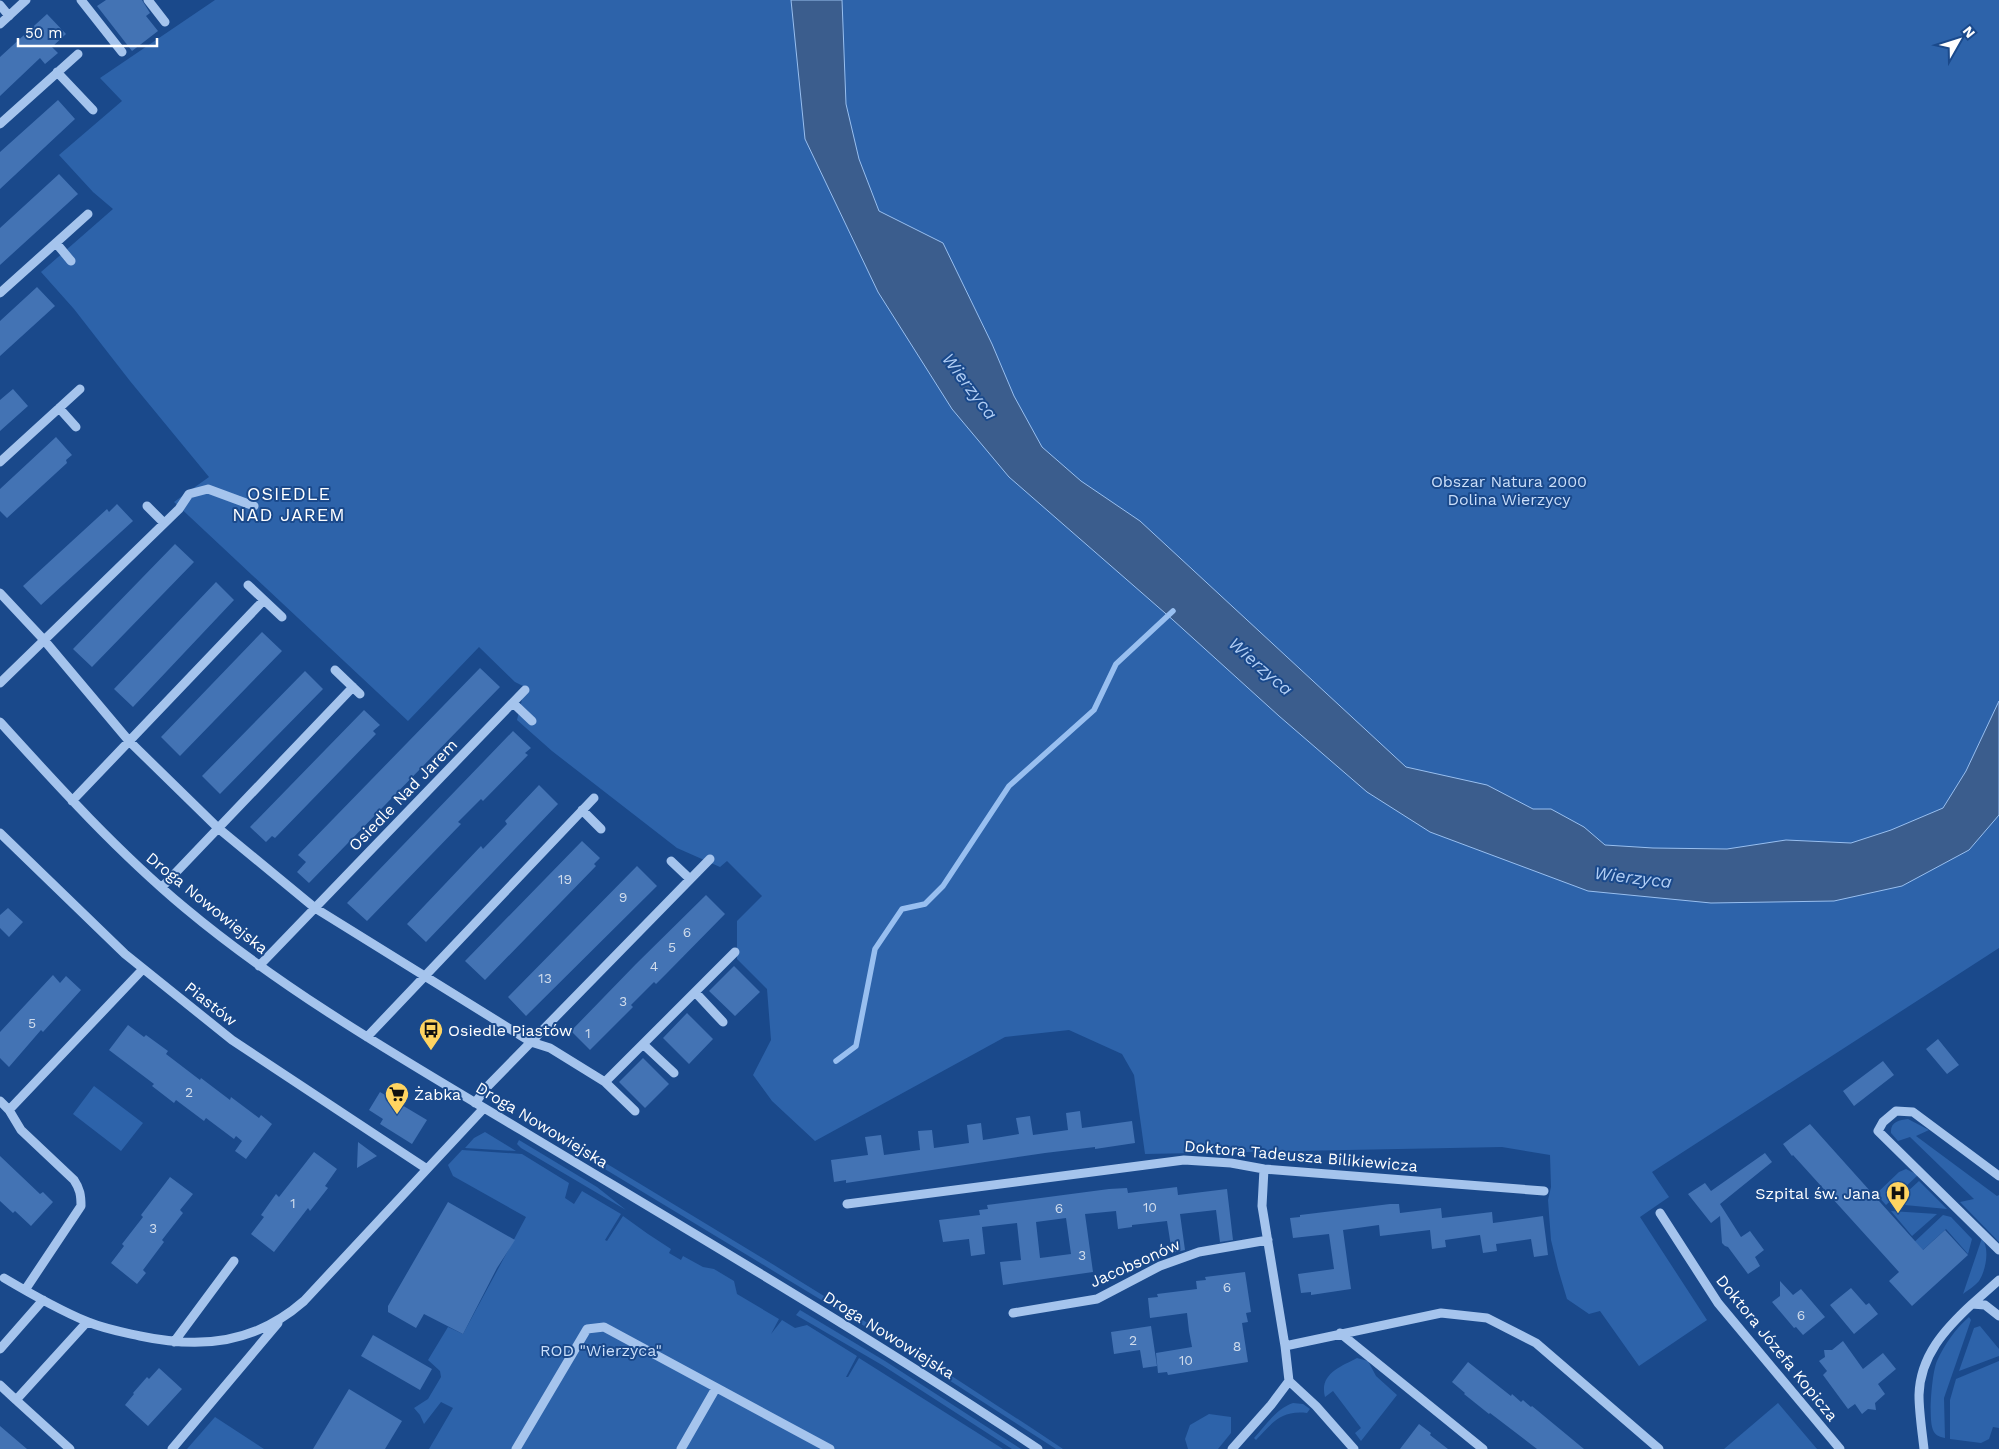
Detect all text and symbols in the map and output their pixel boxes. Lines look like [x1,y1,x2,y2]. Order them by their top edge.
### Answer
scale bar [18,15,156,47]
north arrow [1934,15,1984,65]
text: N [1960,23,1979,41]
text: 50 m [25,24,62,42]
water label: Wierzyca [938,348,1002,424]
park label: Obszar Natura 2000 Dolina Wierzycy [1431,472,1587,509]
district label: OSIEDLE NAD JAREM [232,483,346,525]
water label: Wierzyca [1225,632,1297,700]
street label: Osiedle Nad Jarem [345,735,461,855]
street label: Droga Nowowiejska [142,848,272,958]
water label: Wierzyca [1593,862,1673,892]
house number: 19 [558,871,572,887]
house number: 9 [619,889,627,905]
house number: 6 [683,924,691,940]
house number: 5 [668,939,676,955]
house number: 4 [650,958,658,974]
house number: 13 [538,970,552,986]
street label: Piastów [181,978,241,1030]
house number: 3 [619,993,627,1009]
house number: 5 [28,1015,36,1031]
bus stop icon: Osiedle Piastów [418,1017,444,1051]
place label: Osiedle Piastów [448,1021,572,1040]
house number: 1 [585,1025,591,1041]
street label: Droga Nowowiejska [472,1078,612,1172]
supermarket icon: Żabka [384,1081,410,1115]
house number: 2 [185,1084,193,1100]
place label: Żabka [414,1085,461,1104]
street label: Doktora Tadeusza Bilikiewicza [1183,1136,1419,1176]
hospital icon: Szpital św. Jana [1885,1180,1911,1214]
place label: Szpital św. Jana [1755,1184,1880,1203]
house number: 1 [290,1195,296,1211]
house number: 10 [1143,1199,1157,1215]
house number: 6 [1055,1200,1063,1216]
house number: 3 [149,1220,157,1236]
street label: Jacobsonów [1087,1235,1183,1291]
house number: 3 [1078,1247,1086,1263]
street label: Doktora Józefa Kopicza [1712,1271,1842,1425]
house number: 6 [1223,1279,1231,1295]
street label: Droga Nowowiejska [820,1287,958,1383]
house number: 6 [1797,1307,1805,1323]
house number: 2 [1129,1332,1137,1348]
house number: 8 [1233,1338,1241,1354]
park label: ROD "Wierzyca" [540,1341,662,1360]
house number: 10 [1179,1352,1193,1368]

